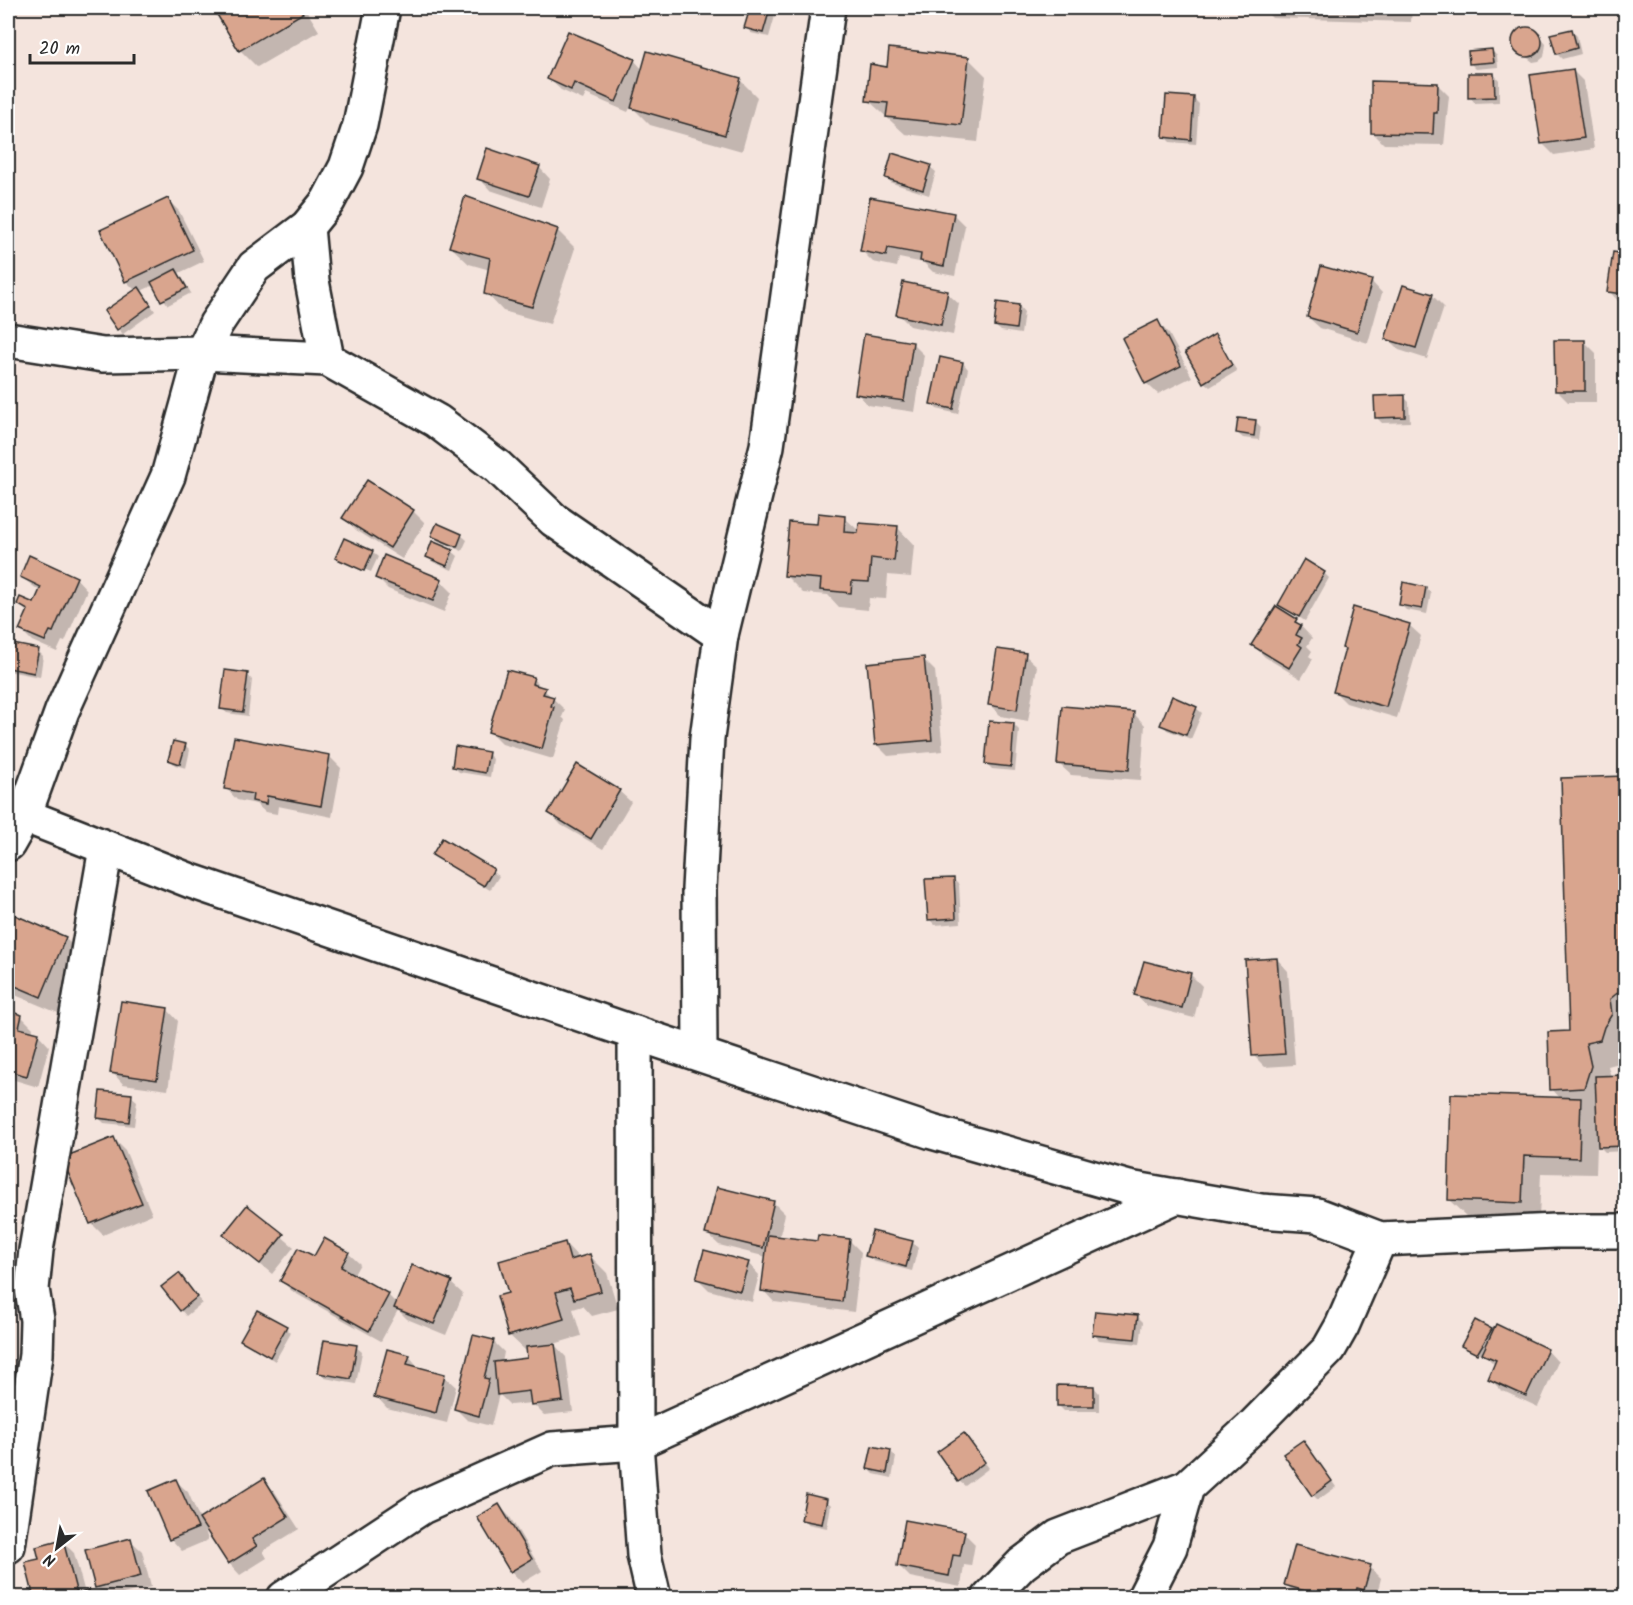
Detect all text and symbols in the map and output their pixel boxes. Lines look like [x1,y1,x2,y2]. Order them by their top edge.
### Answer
scale bar [30,27,134,65]
text: 20 m [39,35,80,64]
north arrow [27,1518,87,1578]
text: N [39,1546,61,1573]

